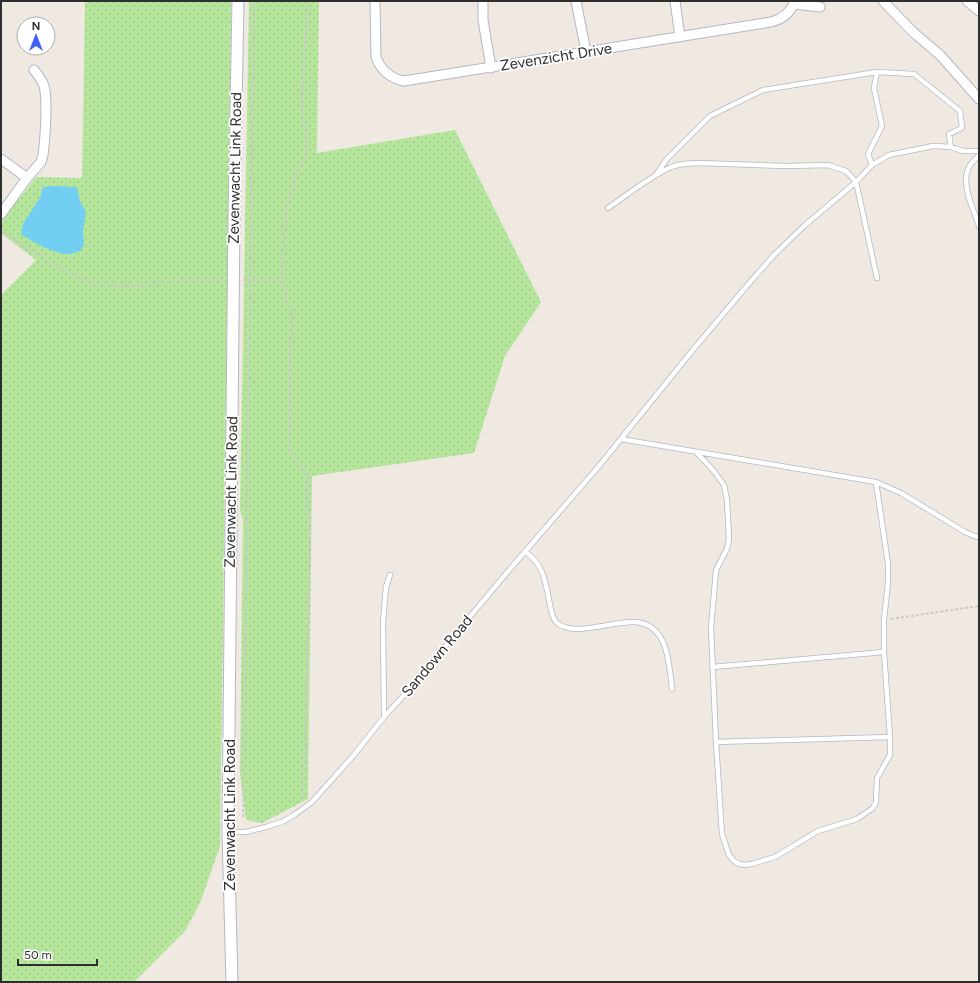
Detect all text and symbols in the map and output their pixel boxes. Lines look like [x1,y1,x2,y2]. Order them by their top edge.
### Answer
north arrow [16,16,56,56]
text: N [32,20,40,33]
street label: Zevenzicht Drive [499,39,613,75]
street label: Zevenwacht Link Road [225,92,245,244]
street label: Zevenwacht Link Road [221,416,241,568]
street label: Sandown Road [398,612,476,700]
street label: Zevenwacht Link Road [221,739,239,891]
scale bar [18,941,97,967]
text: 50 m [24,948,52,962]

